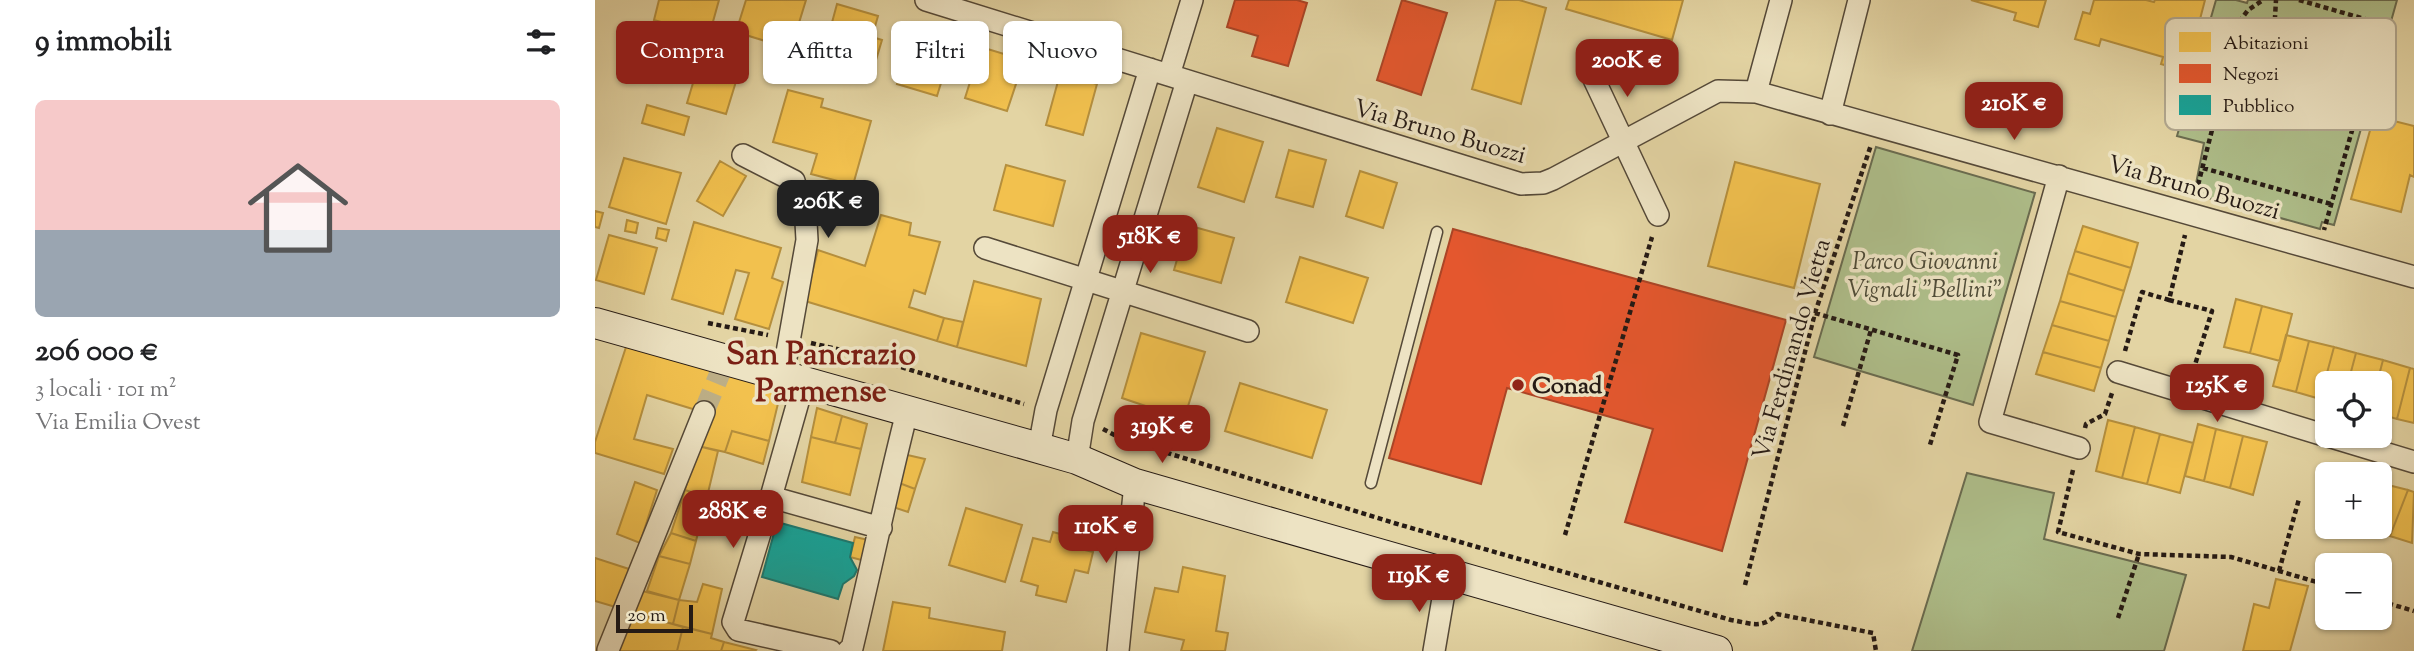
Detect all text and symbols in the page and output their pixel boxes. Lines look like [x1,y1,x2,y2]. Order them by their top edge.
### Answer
legend [2165,18,2396,130]
text: 9 immobili [35,21,172,64]
chip: Compra [616,21,749,84]
chip: Affitta [763,21,877,84]
chip: Filtri [891,21,989,84]
chip: Nuovo [1003,21,1122,84]
icon: filters [522,23,560,61]
text: Abitazioni [2223,31,2309,58]
pin: 200K € [1570,40,1684,99]
text: 200K € [1592,45,1662,78]
text: Negozi [2223,62,2279,89]
pin: 210K € [1957,82,2071,142]
text: 210K € [1981,88,2047,121]
street label: Via Bruno Buozzi [1349,92,1530,174]
text: Pubblico [2223,94,2294,121]
icon: home [235,145,361,271]
street label: Via Bruno Buozzi [2103,148,2284,230]
pin: 206K € [771,180,885,240]
text: 206K € [793,186,863,219]
pin: 518K € [1093,216,1207,275]
text: 518K € [1119,221,1181,254]
street label: Via Ferdinando Vietta [1745,235,1841,464]
park label: Parco Giovanni Vignali "Bellini" [1848,246,2003,308]
text: 206 000 € [35,331,159,374]
district label: San Pancrazio Parmense [726,333,916,416]
pin: 125K € [2160,364,2274,424]
place label: Conad [1532,370,1603,404]
text: 125K € [2186,370,2248,403]
map controls [2315,371,2392,630]
button: locate [2315,371,2392,448]
text: 3 locali · 101 m² [35,374,177,407]
marker: Conad [1510,377,1526,393]
pin: 319K € [1105,406,1219,465]
text: Via Emilia Ovest [35,407,201,440]
text: 319K € [1130,411,1194,444]
button: + [2315,462,2392,539]
pin: 288K € [676,490,790,550]
text: 288K € [698,496,768,529]
pin: 110K € [1049,505,1163,565]
text: 110K € [1074,511,1138,544]
button: − [2315,553,2392,630]
pin: 119K € [1362,554,1476,614]
text: 119K € [1388,560,1450,593]
scale bar [616,602,693,634]
text: 20 m [627,603,666,630]

